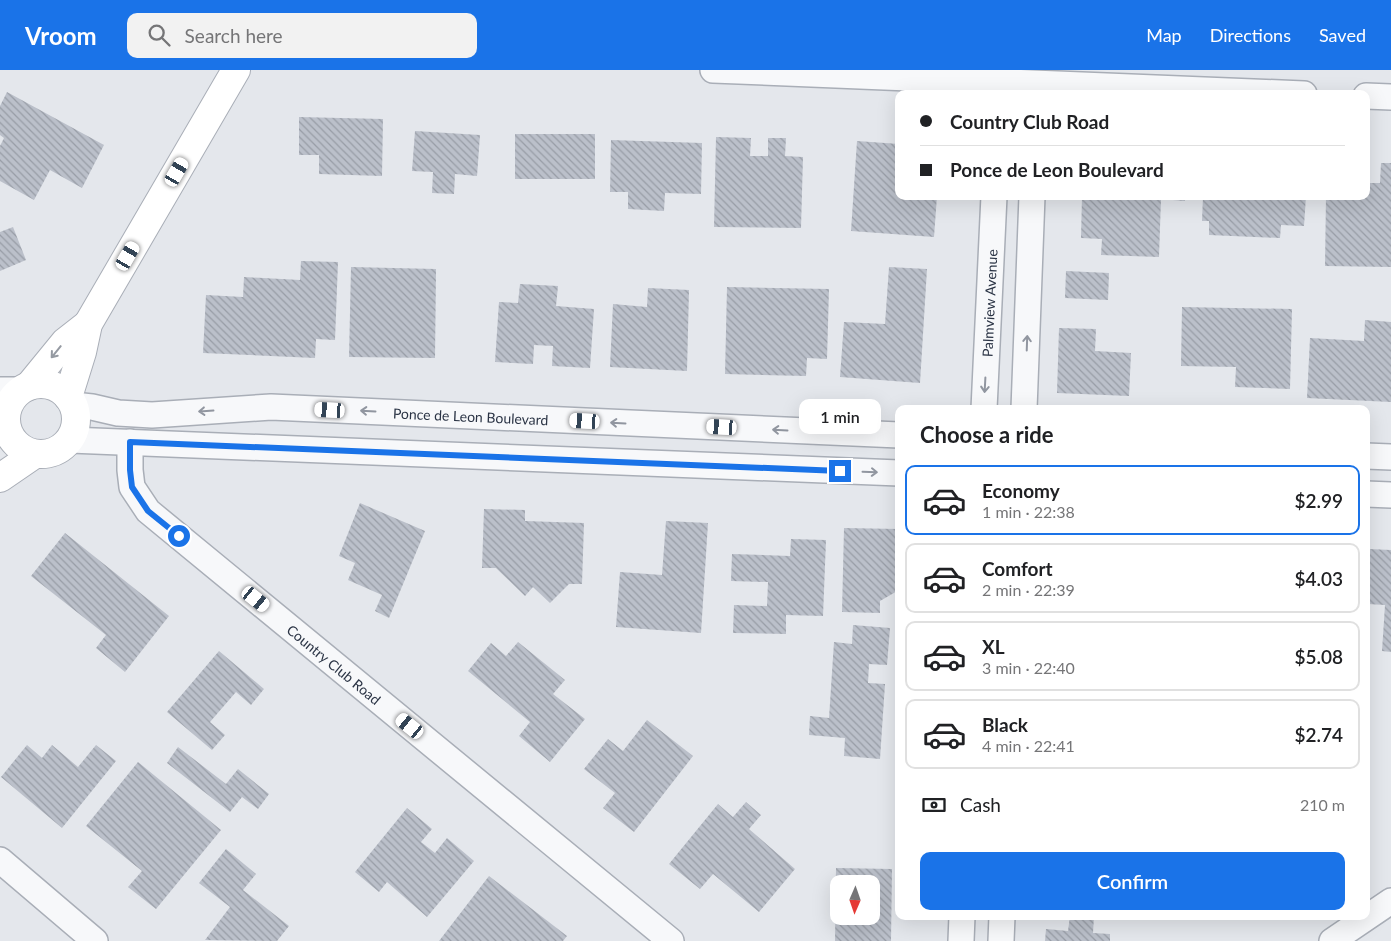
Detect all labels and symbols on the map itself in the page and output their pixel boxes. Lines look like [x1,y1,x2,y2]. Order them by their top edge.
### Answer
car [163,155,190,189]
car [114,239,141,273]
street label: Palmview Avenue [978,249,1000,357]
one-way arrow [1022,335,1031,351]
one-way arrow [51,346,62,359]
one-way arrow [980,377,989,393]
callout: 1 min [799,398,881,434]
car [314,402,345,418]
street label: Ponce de Leon Boulevard [393,404,549,428]
one-way arrow [198,407,214,416]
one-way arrow [360,407,376,416]
car [569,413,600,429]
one-way arrow [610,418,626,427]
car [706,419,737,435]
one-way arrow [772,425,788,434]
route end [829,460,851,482]
one-way arrow [862,467,878,477]
route start [168,525,190,547]
car [239,584,272,614]
street label: Country Club Road [284,621,385,708]
car [393,711,426,741]
north arrow [830,875,880,925]

